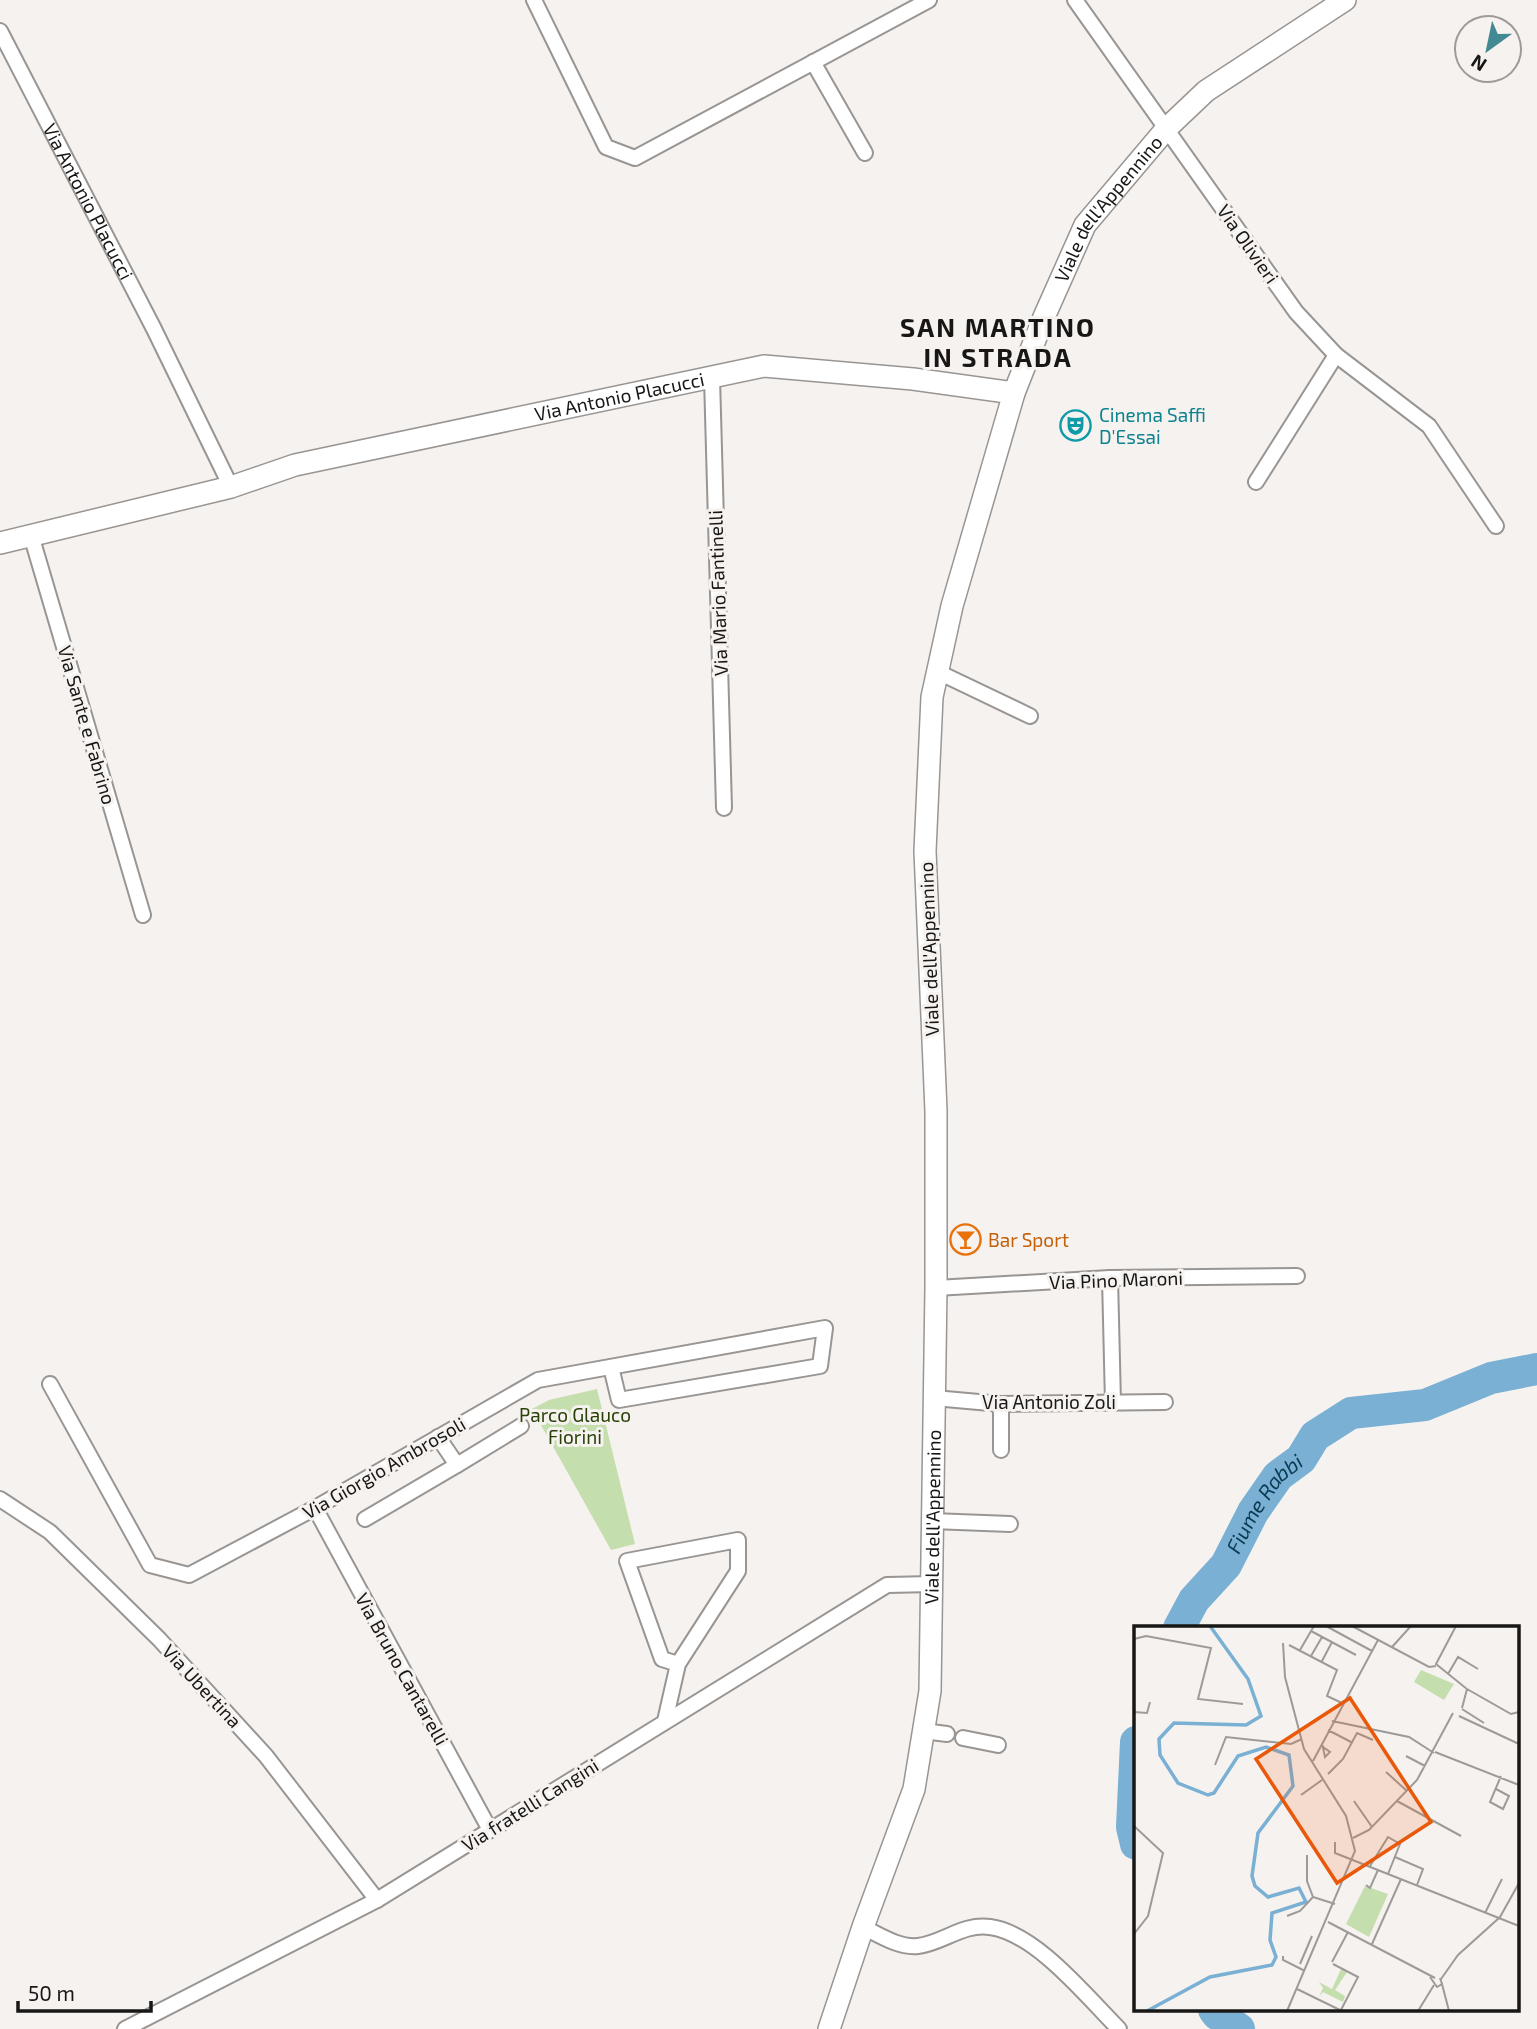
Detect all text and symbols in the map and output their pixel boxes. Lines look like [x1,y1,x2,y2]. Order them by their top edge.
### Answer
north arrow [1453,14,1523,84]
text: N [1466,50,1490,77]
street label: Via Antonio Placucci [39,119,138,283]
street label: Viale dell'Appennino [1049,130,1167,285]
street label: Via Olivieri [1213,200,1284,288]
district label: SAN MARTINO IN STRADA [900,311,1096,372]
street label: Via Antonio Placucci [532,367,706,425]
place label: Cinema Saffi D'Essai [1099,403,1206,448]
theatre icon: Cinema Saffi D'Essai [1059,409,1093,443]
street label: Via Mario Fantinelli [703,510,732,676]
street label: Via Sante e Fabrino [54,643,121,807]
street label: Viale dell'Appennino [914,861,943,1037]
bar icon: Bar Sport [948,1223,982,1257]
place label: Bar Sport [988,1228,1069,1251]
street label: Via Pino Maroni [1049,1266,1183,1293]
street label: Via Antonio Zoli [982,1390,1116,1413]
park label: Parco Glauco Fiorini [519,1403,631,1448]
street label: Via Giorgio Ambrosoli [298,1412,469,1524]
street label: Viale dell'Appennino [919,1429,945,1605]
water label: Fiume Rabbi [1220,1448,1307,1557]
street label: Via Bruno Cantarelli [351,1588,454,1749]
inset map [1134,1626,1520,2011]
street label: Via Ubertina [158,1639,247,1732]
street label: Via fratelli Cangini [457,1753,602,1856]
scale bar [18,1969,150,2013]
text: 50 m [28,1980,75,2005]

